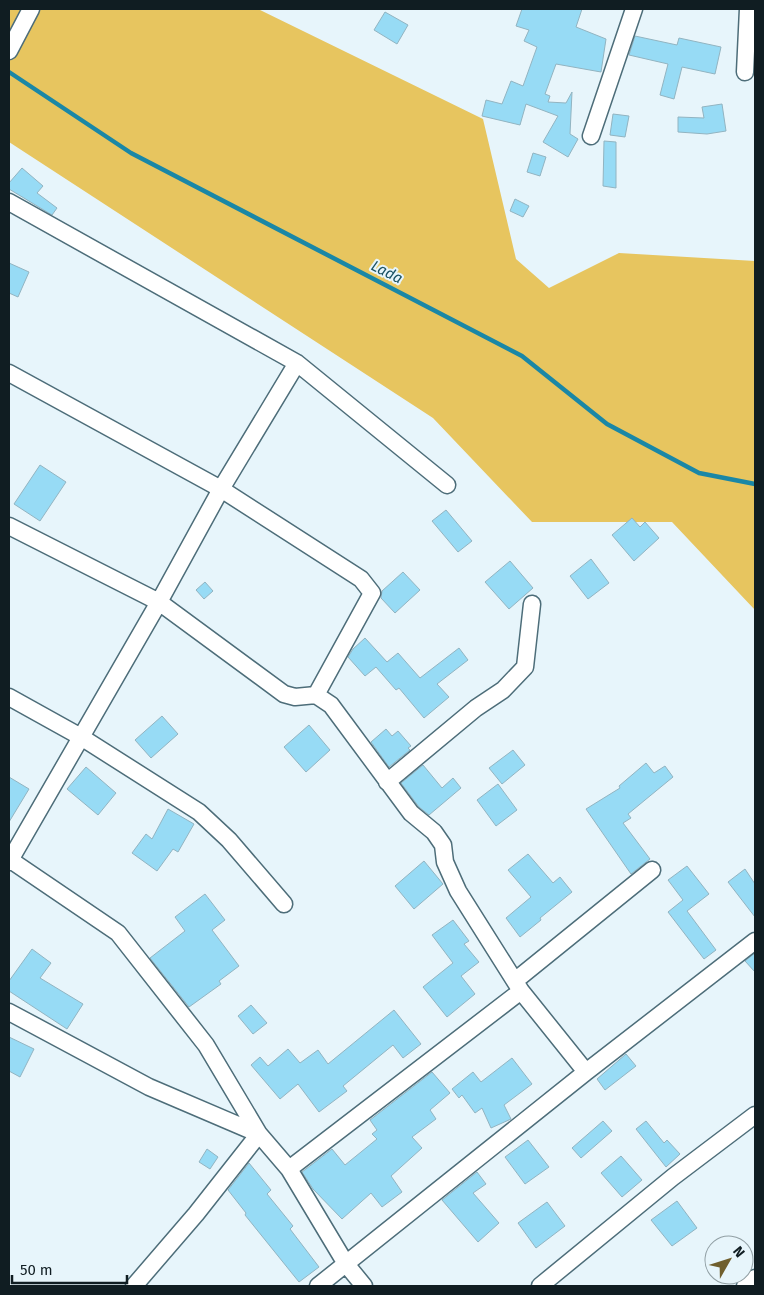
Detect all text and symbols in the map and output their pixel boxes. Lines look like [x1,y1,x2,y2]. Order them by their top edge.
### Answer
water label: Lada [368,257,406,287]
north arrow [704,1235,754,1285]
text: N [729,1243,748,1261]
scale bar [12,1252,128,1284]
text: 50 m [20,1261,53,1279]

